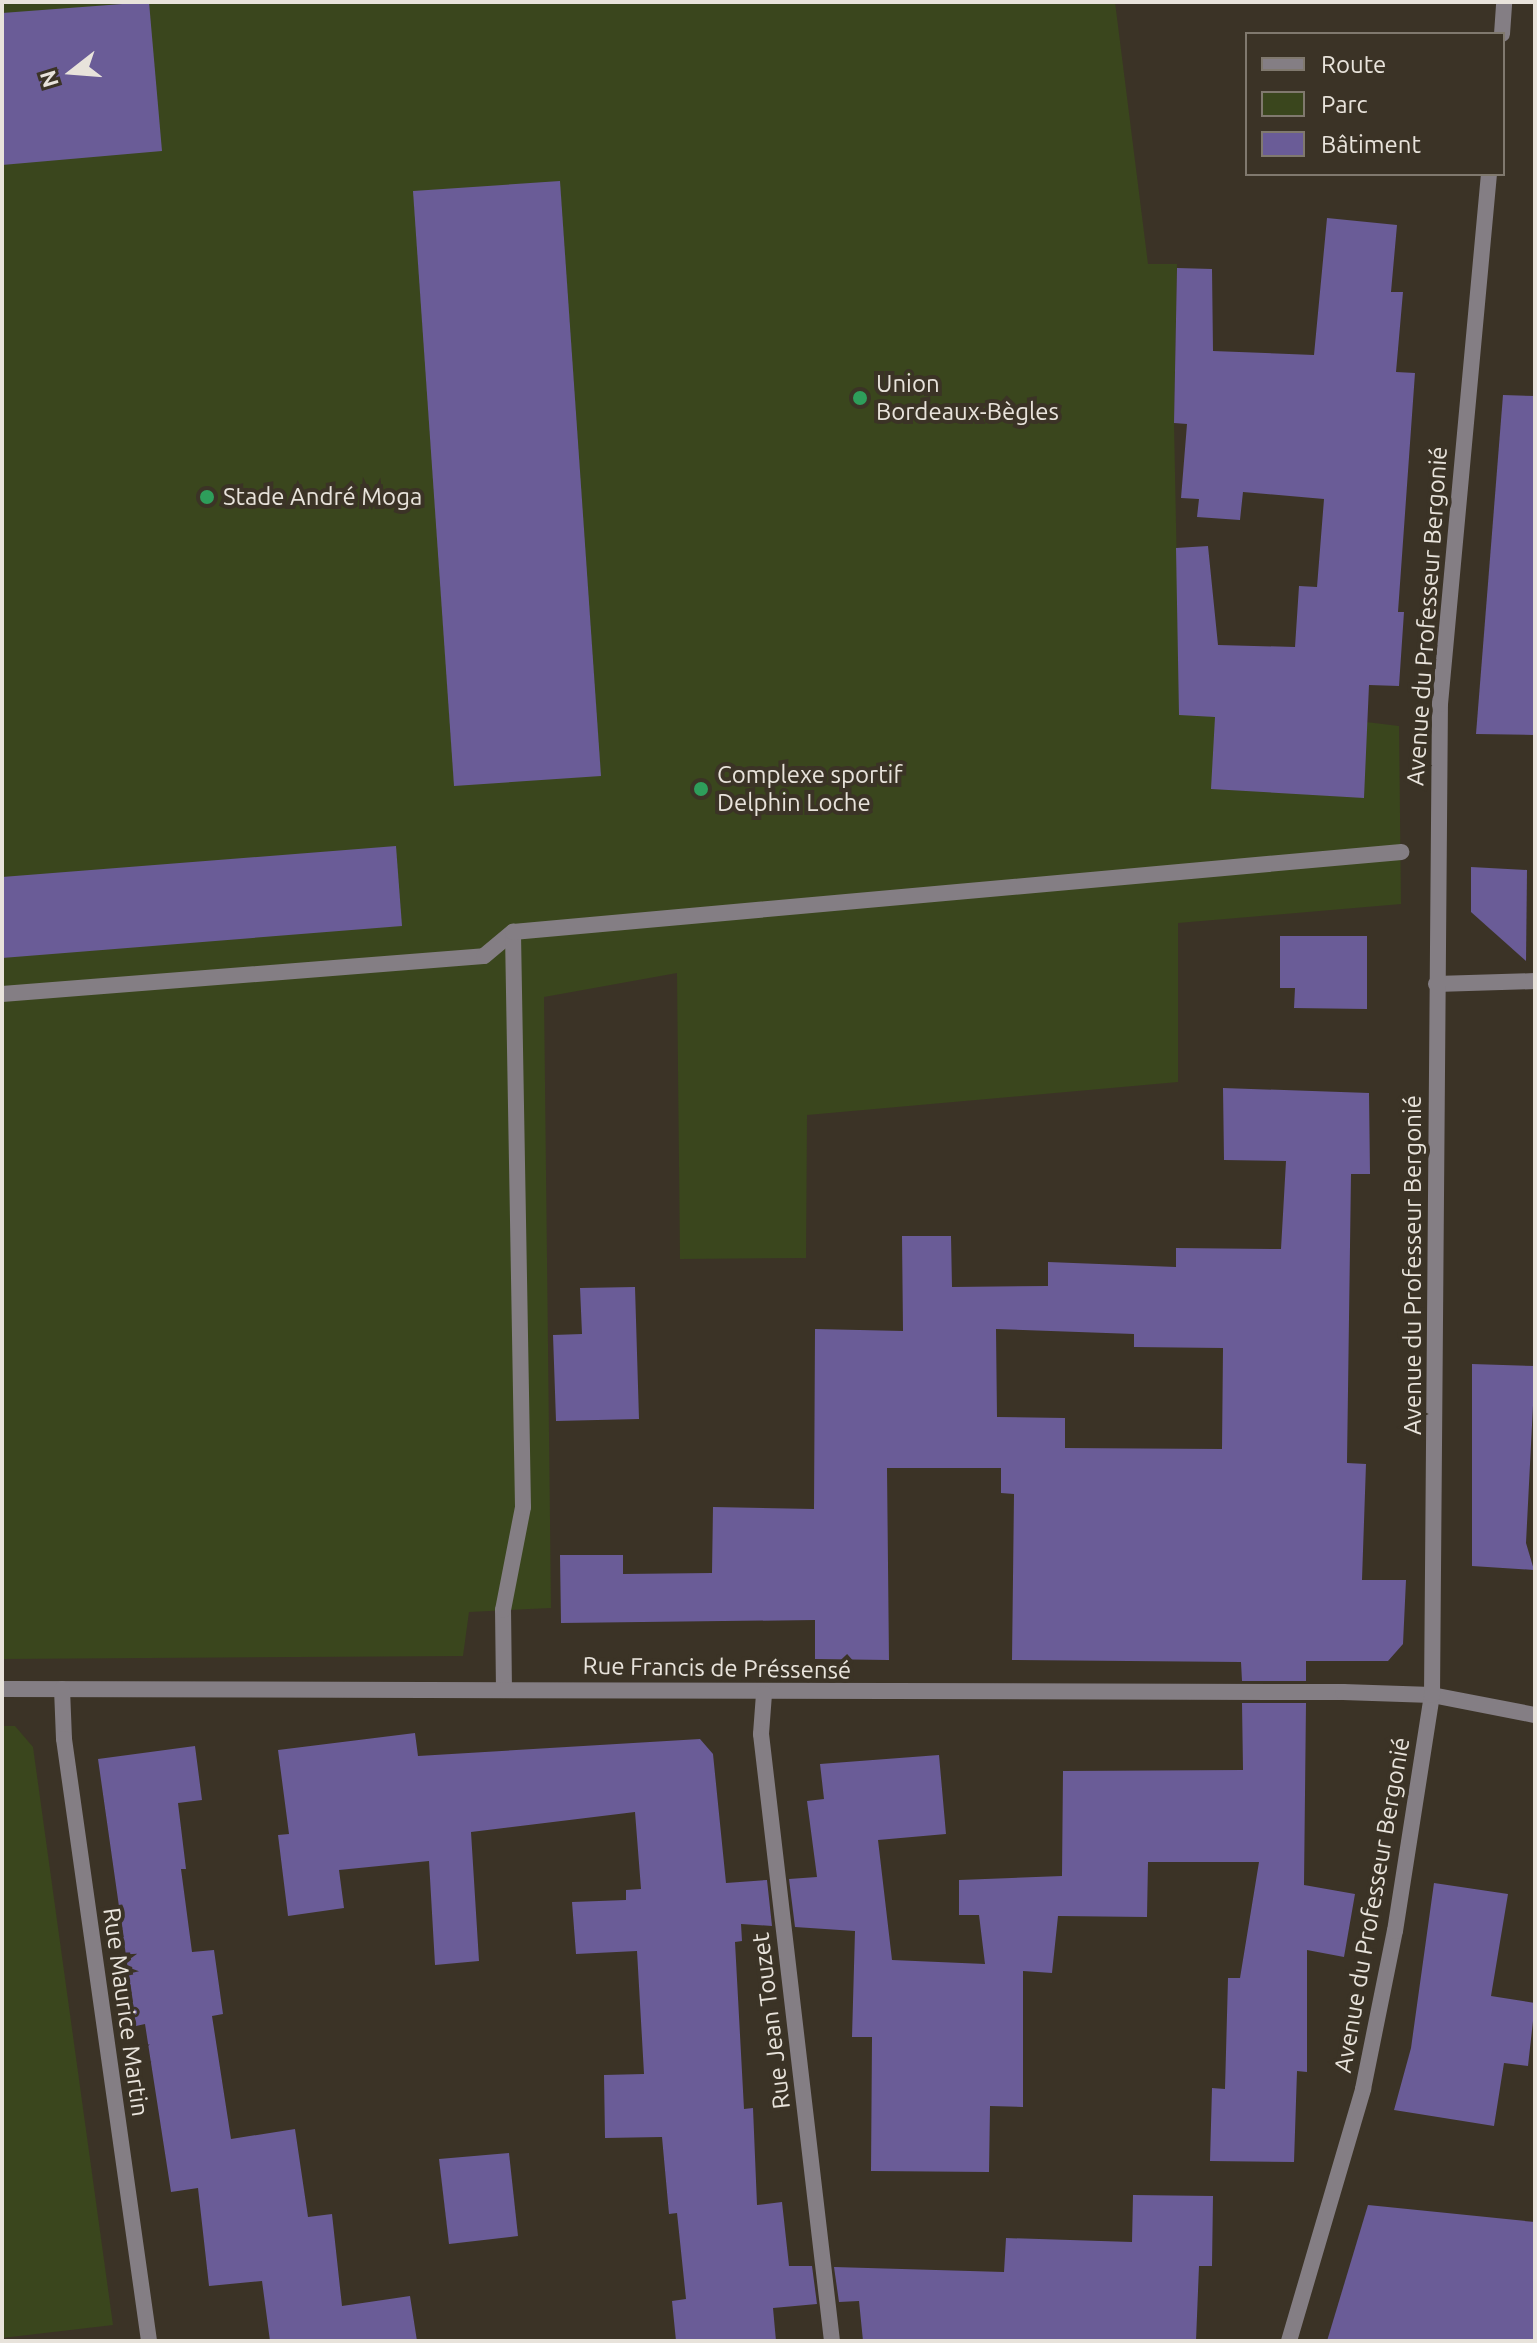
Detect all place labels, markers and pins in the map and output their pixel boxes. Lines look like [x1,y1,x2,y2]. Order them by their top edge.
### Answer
place label: Union Bordeaux-Bègles [876,370,1059,426]
marker: Union Bordeaux-Bègles [851,389,869,407]
place label: Stade André Moga [223,483,422,511]
marker: Stade André Moga [198,488,216,506]
place label: Complexe sportif Delphin Loche [717,761,903,817]
marker: Complexe sportif Delphin Loche [692,780,710,798]

